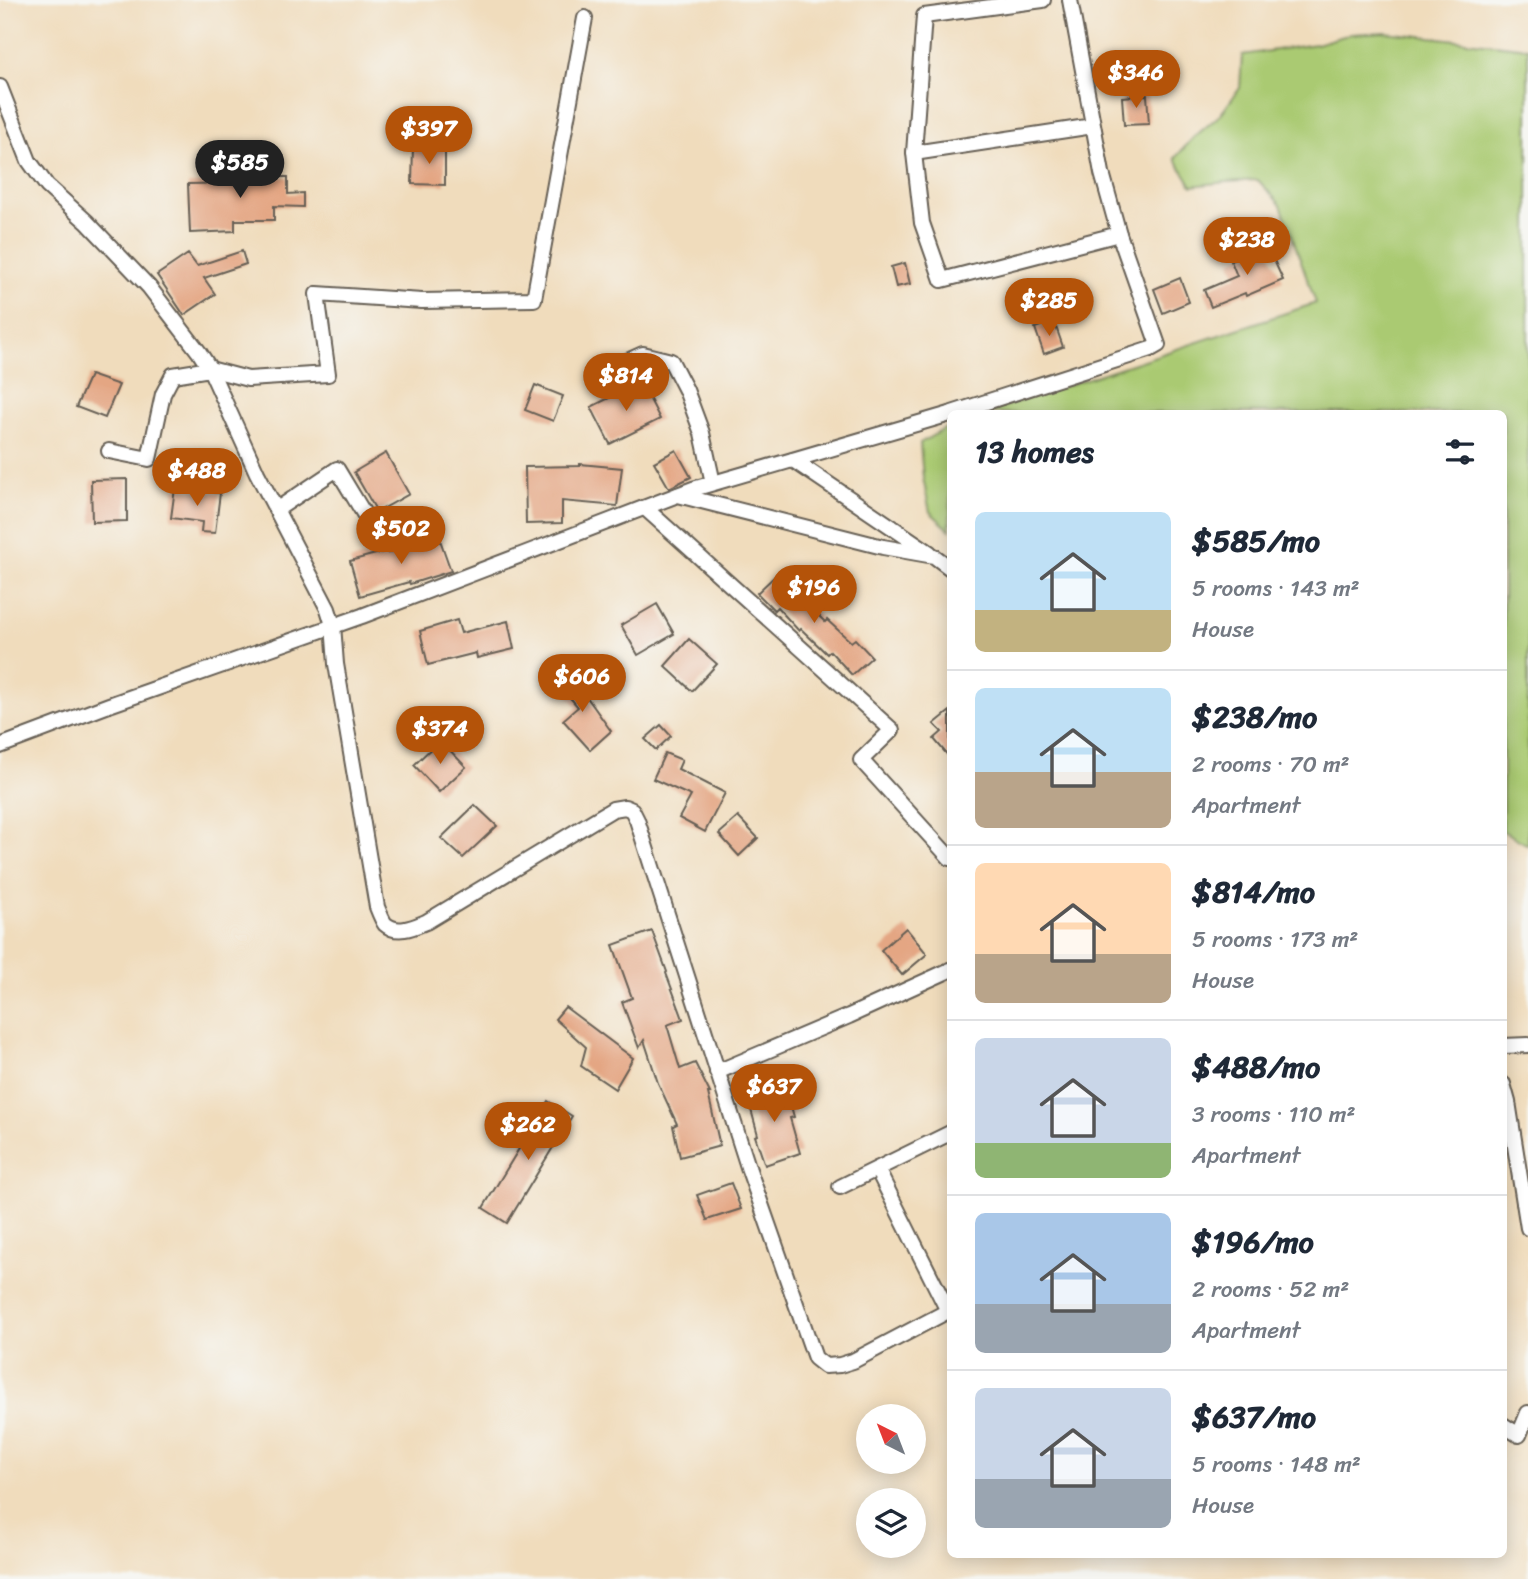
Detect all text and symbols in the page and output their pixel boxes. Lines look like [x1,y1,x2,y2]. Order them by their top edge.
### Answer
pin: $346 [1095,50,1177,110]
text: $346 [1108,52,1164,93]
pin: $397 [388,106,470,166]
text: $397 [401,108,457,149]
pin: $585 [199,140,281,200]
text: $585 [211,142,269,183]
pin: $238 [1206,218,1288,277]
text: $238 [1219,219,1275,260]
pin: $285 [1008,278,1090,338]
text: $285 [1021,280,1077,321]
pin: $814 [585,354,667,413]
text: $814 [599,355,653,396]
text: 13 homes [975,425,1094,479]
icon: filters [1441,433,1479,471]
pin: $488 [156,448,238,508]
text: $488 [168,450,226,491]
pin: $502 [360,506,442,566]
text: $502 [372,508,430,549]
text: $585/mo [1192,514,1320,568]
icon: home [1031,540,1115,624]
pin: $196 [773,566,855,625]
text: $196 [788,567,840,608]
text: 5 rooms · 143 m² [1192,568,1360,609]
text: House [1192,609,1254,650]
pin: $606 [541,654,623,714]
text: $606 [554,656,610,697]
text: $238/mo [1192,690,1317,744]
pin: $374 [399,706,481,766]
text: $374 [412,708,468,749]
icon: home [1031,716,1115,800]
text: 2 rooms · 70 m² [1192,744,1350,785]
text: Apartment [1192,785,1301,826]
text: $814/mo [1192,865,1315,919]
icon: home [1031,891,1115,975]
text: 5 rooms · 173 m² [1192,919,1358,960]
text: House [1192,960,1254,1001]
text: $488/mo [1192,1040,1320,1094]
pin: $637 [733,1064,815,1124]
text: $637 [747,1066,801,1107]
icon: home [1031,1066,1115,1150]
text: 3 rooms · 110 m² [1192,1094,1356,1135]
pin: $262 [487,1102,569,1162]
text: $262 [500,1104,556,1145]
text: Apartment [1192,1135,1301,1176]
text: $196/mo [1192,1215,1314,1269]
icon: home [1031,1241,1115,1325]
text: 2 rooms · 52 m² [1192,1269,1349,1310]
text: Apartment [1192,1310,1301,1351]
text: $637/mo [1192,1390,1316,1444]
north arrow [856,1404,926,1474]
map controls [856,1404,926,1558]
icon: home [1031,1416,1115,1500]
text: 5 rooms · 148 m² [1192,1444,1361,1485]
text: House [1192,1485,1254,1526]
button: layers [856,1488,926,1558]

